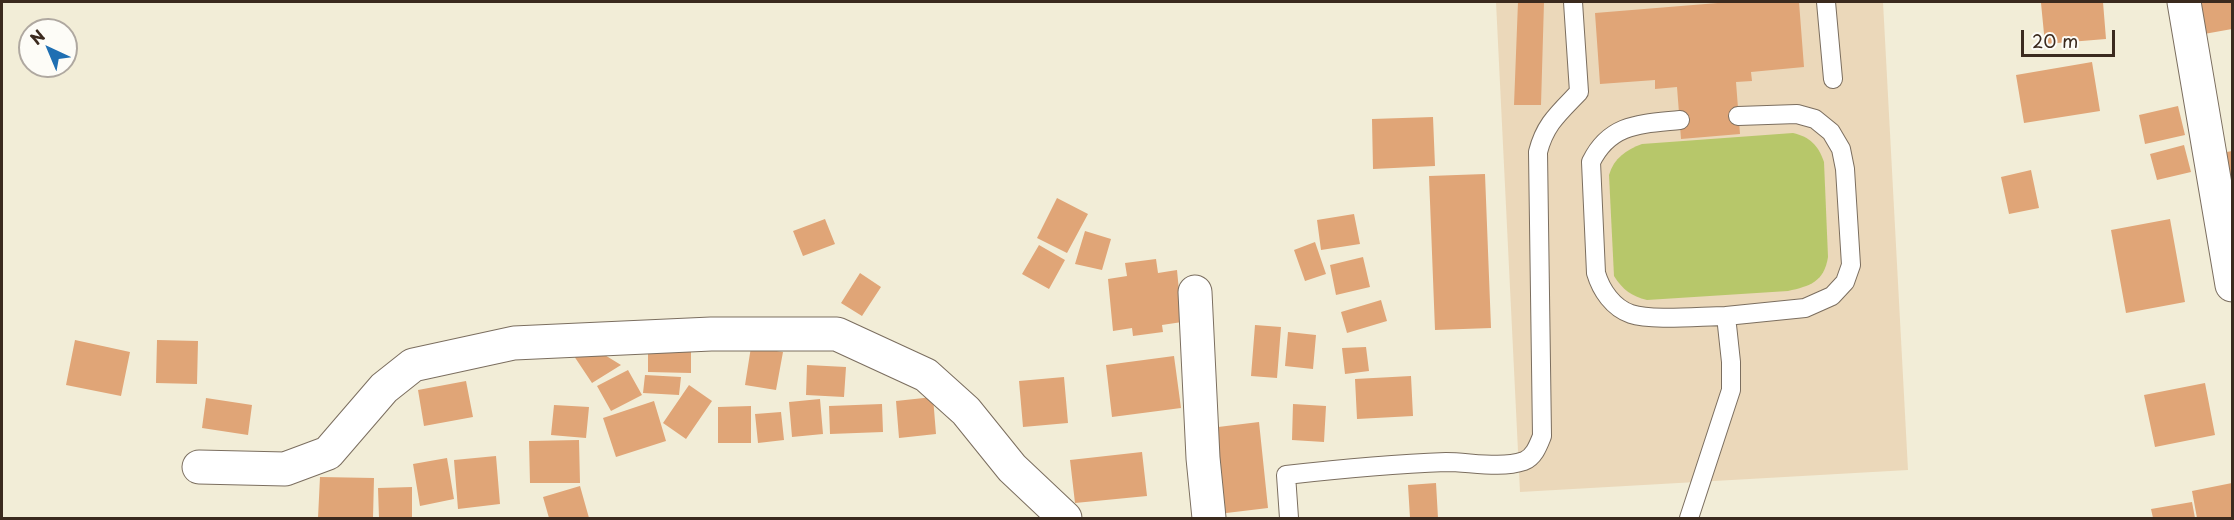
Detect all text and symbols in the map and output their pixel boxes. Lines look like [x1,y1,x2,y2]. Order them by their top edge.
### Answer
north arrow [18,18,78,78]
scale bar [2024,18,2118,56]
text: N [24,23,50,50]
text: 20 m [2032,27,2078,54]

